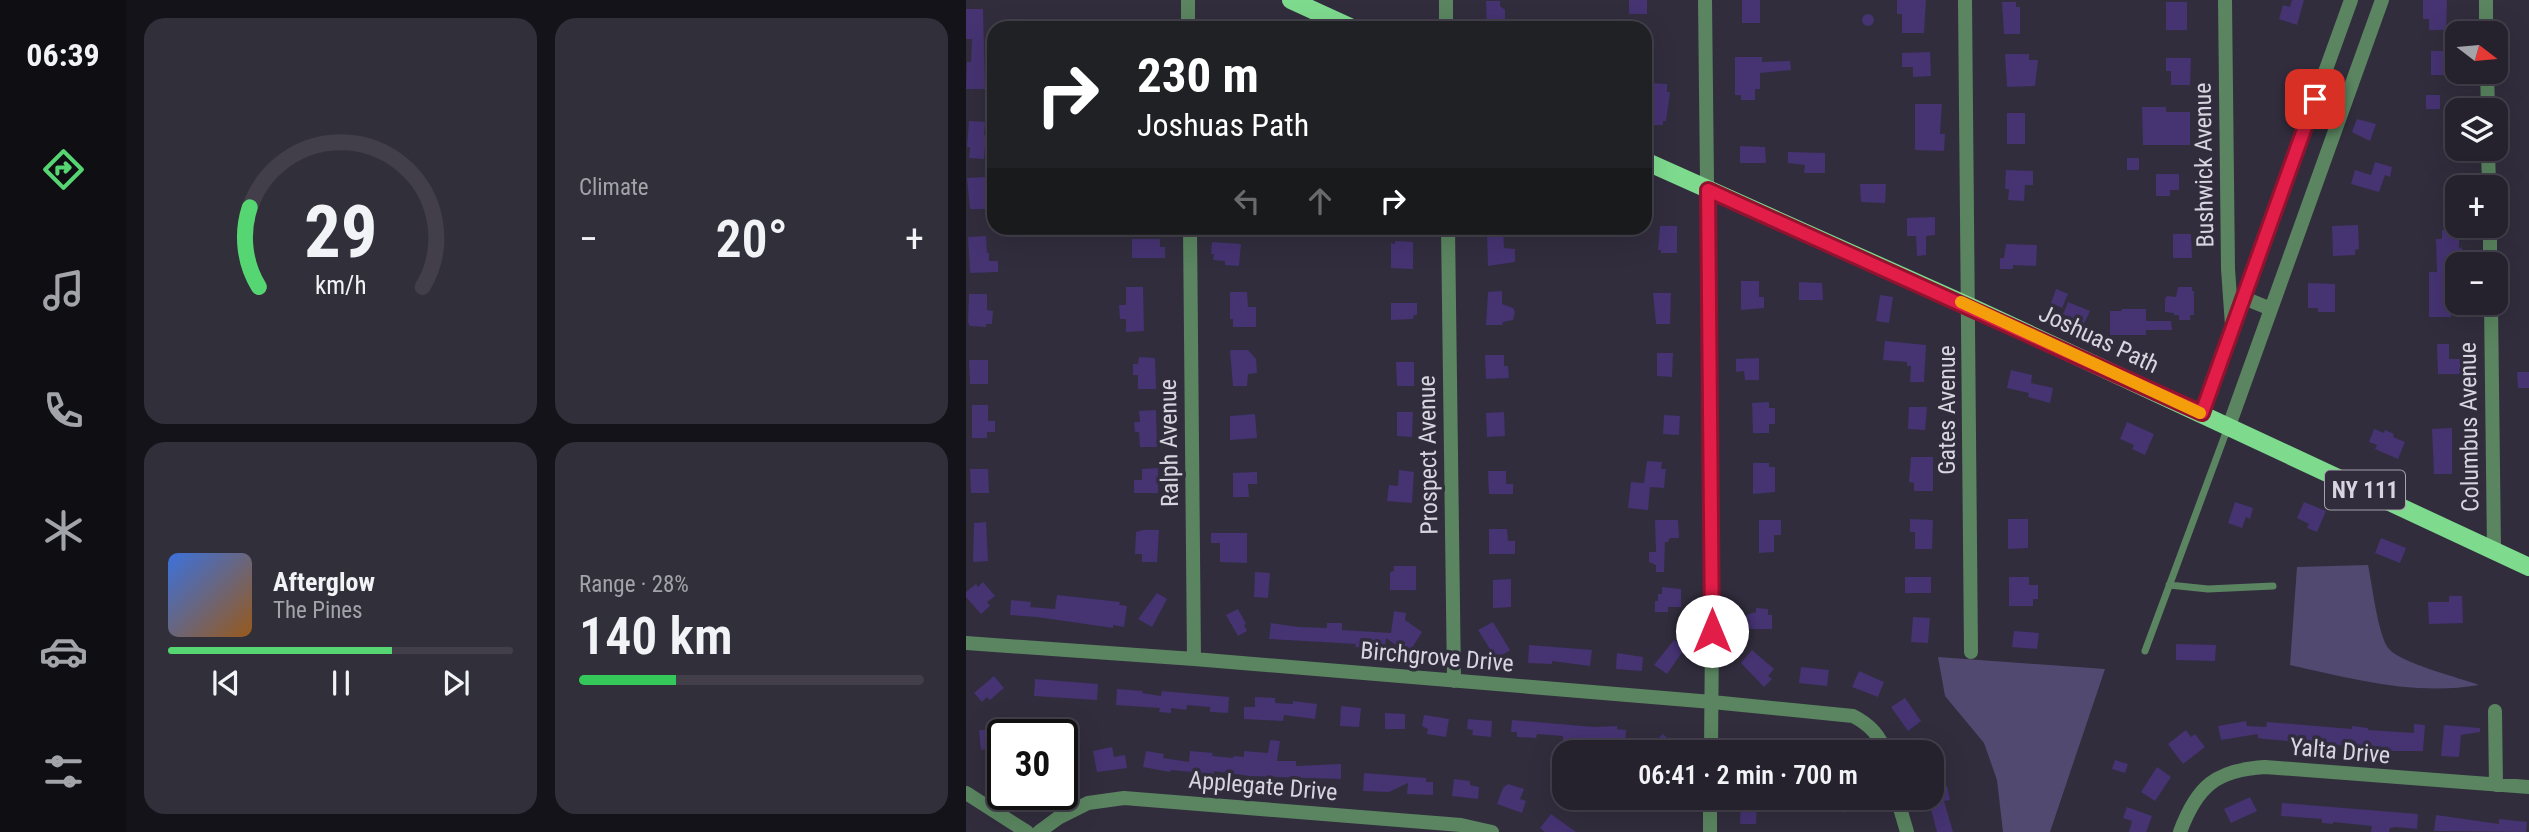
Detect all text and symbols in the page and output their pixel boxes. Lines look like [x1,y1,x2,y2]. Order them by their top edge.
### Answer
north arrow [2445,21,2508,84]
map controls [2445,21,2508,315]
text: 06:39 [26,36,100,74]
text: 230 m [1137,47,1259,104]
icon: right [1022,49,1113,140]
pin [2285,69,2345,129]
icon: arrive [2296,80,2334,118]
street label: Bushwick Avenue [2189,82,2219,248]
button: layers [2445,98,2508,161]
text: Joshuas Path [1137,106,1309,144]
icon: directions [39,145,88,194]
text: Climate [579,174,649,201]
button: + [2445,175,2508,238]
icon: left [1228,182,1266,220]
icon: ahead [1301,182,1339,220]
icon: right [1374,182,1412,220]
text: 29 [304,189,377,275]
text: 20° [715,209,788,270]
text: − [579,217,598,261]
text: + [905,217,924,261]
button: − [2445,252,2508,315]
icon: music [39,266,88,315]
text: km/h [315,271,366,300]
street label: Joshuas Path [2035,299,2163,379]
street label: Columbus Avenue [2454,342,2484,512]
street label: Gates Avenue [1933,345,1961,475]
street label: Prospect Avenue [1413,375,1443,535]
street label: Ralph Avenue [1154,379,1184,507]
icon: phone [39,386,88,435]
road number: NY 111 [2325,470,2405,510]
icon: climate [39,506,88,555]
text: Afterglow [273,567,375,597]
text: Range · 28% [579,571,689,598]
position arrow [1675,594,1749,668]
text: The Pines [273,597,363,624]
text: 140 km [579,606,733,667]
icon: car [39,627,88,676]
street label: Birchgrove Drive [1359,636,1515,678]
icon: previous [207,664,245,702]
icon: pause [322,664,360,702]
icon: next [437,664,475,702]
speed limit sign: 30 [987,719,1078,810]
street label: Yalta Drive [2289,733,2391,769]
icon: filters [39,747,88,796]
text: 06:41 · 2 min · 700 m [1638,760,1858,790]
street label: Applegate Drive [1187,766,1339,806]

